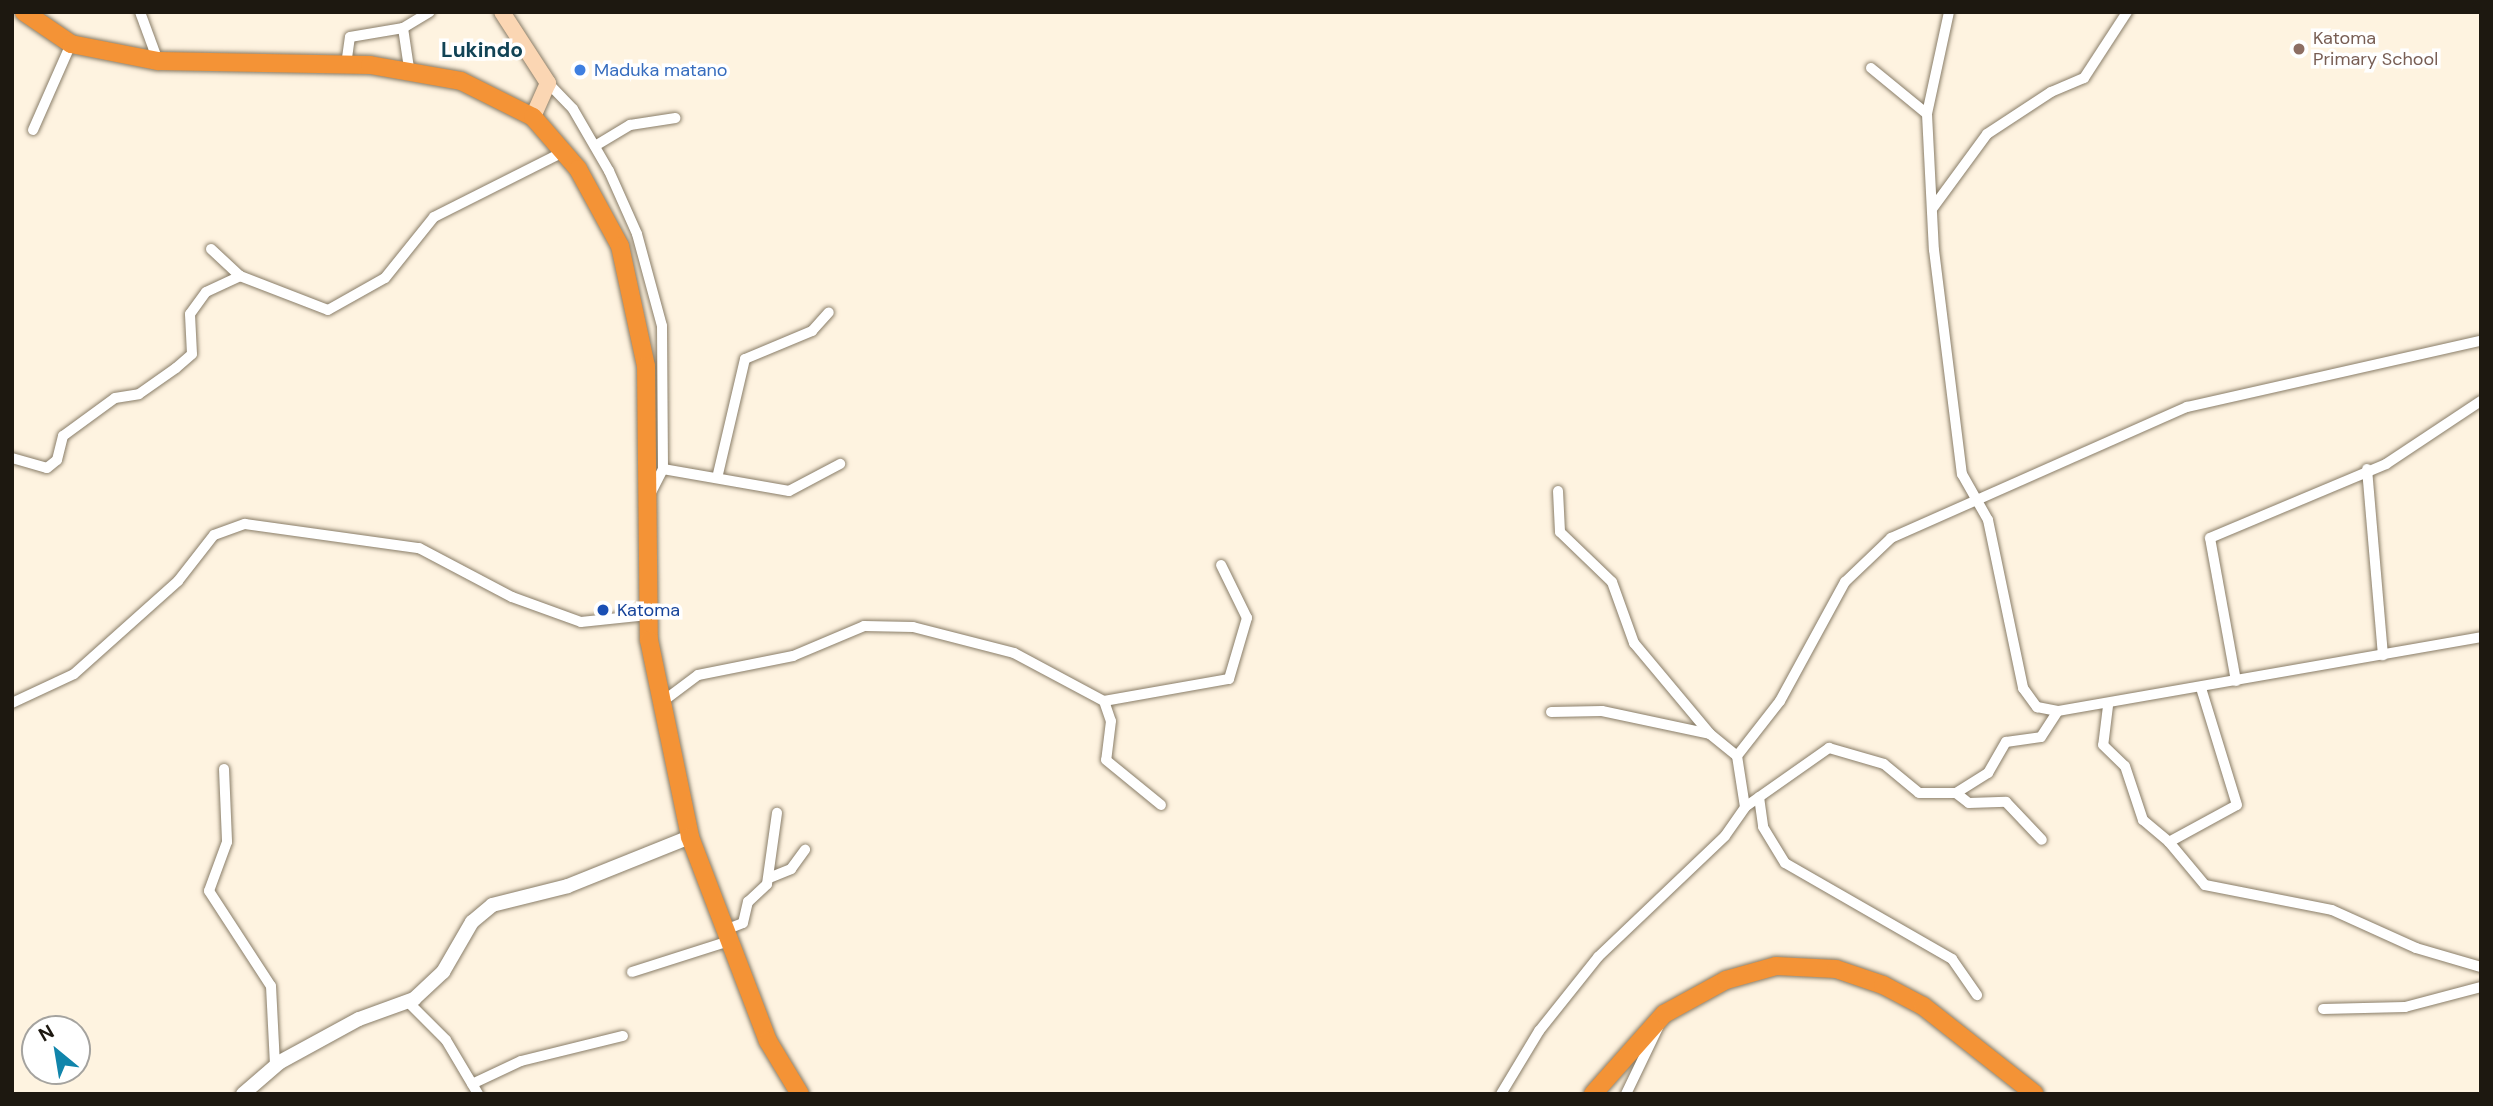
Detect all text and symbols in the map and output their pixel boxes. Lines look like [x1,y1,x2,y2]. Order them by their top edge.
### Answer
place label: Katoma Primary School [2313,28,2438,70]
district label: Lukindo [441,37,523,63]
marker: Katoma Primary School [2291,41,2307,57]
place label: Maduka matano [594,59,728,81]
marker: Maduka matano [572,62,588,78]
place label: Katoma [617,599,680,621]
marker: Katoma [595,602,611,618]
north arrow [21,1015,91,1085]
text: N [34,1019,58,1047]

